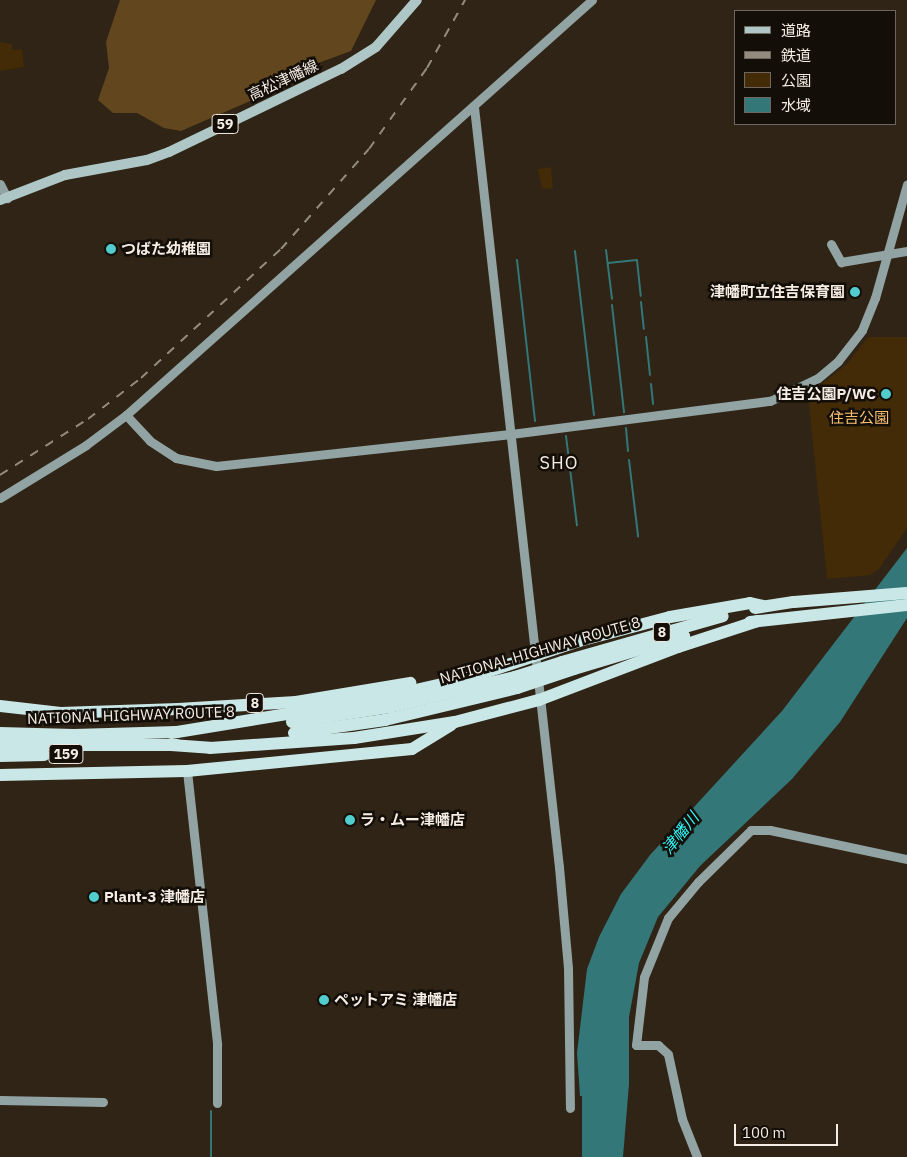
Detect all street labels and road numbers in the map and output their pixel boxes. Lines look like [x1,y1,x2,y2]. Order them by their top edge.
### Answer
street label: 高松津幡線 [245,56,321,104]
road number: 59 [211,112,239,136]
street label: NATIONAL HIGHWAY ROUTE 8 [438,613,642,687]
road number: 8 [652,620,672,644]
road number: 8 [245,691,265,714]
street label: NATIONAL HIGHWAY ROUTE 8 [27,702,235,728]
road number: 159 [47,742,85,766]

